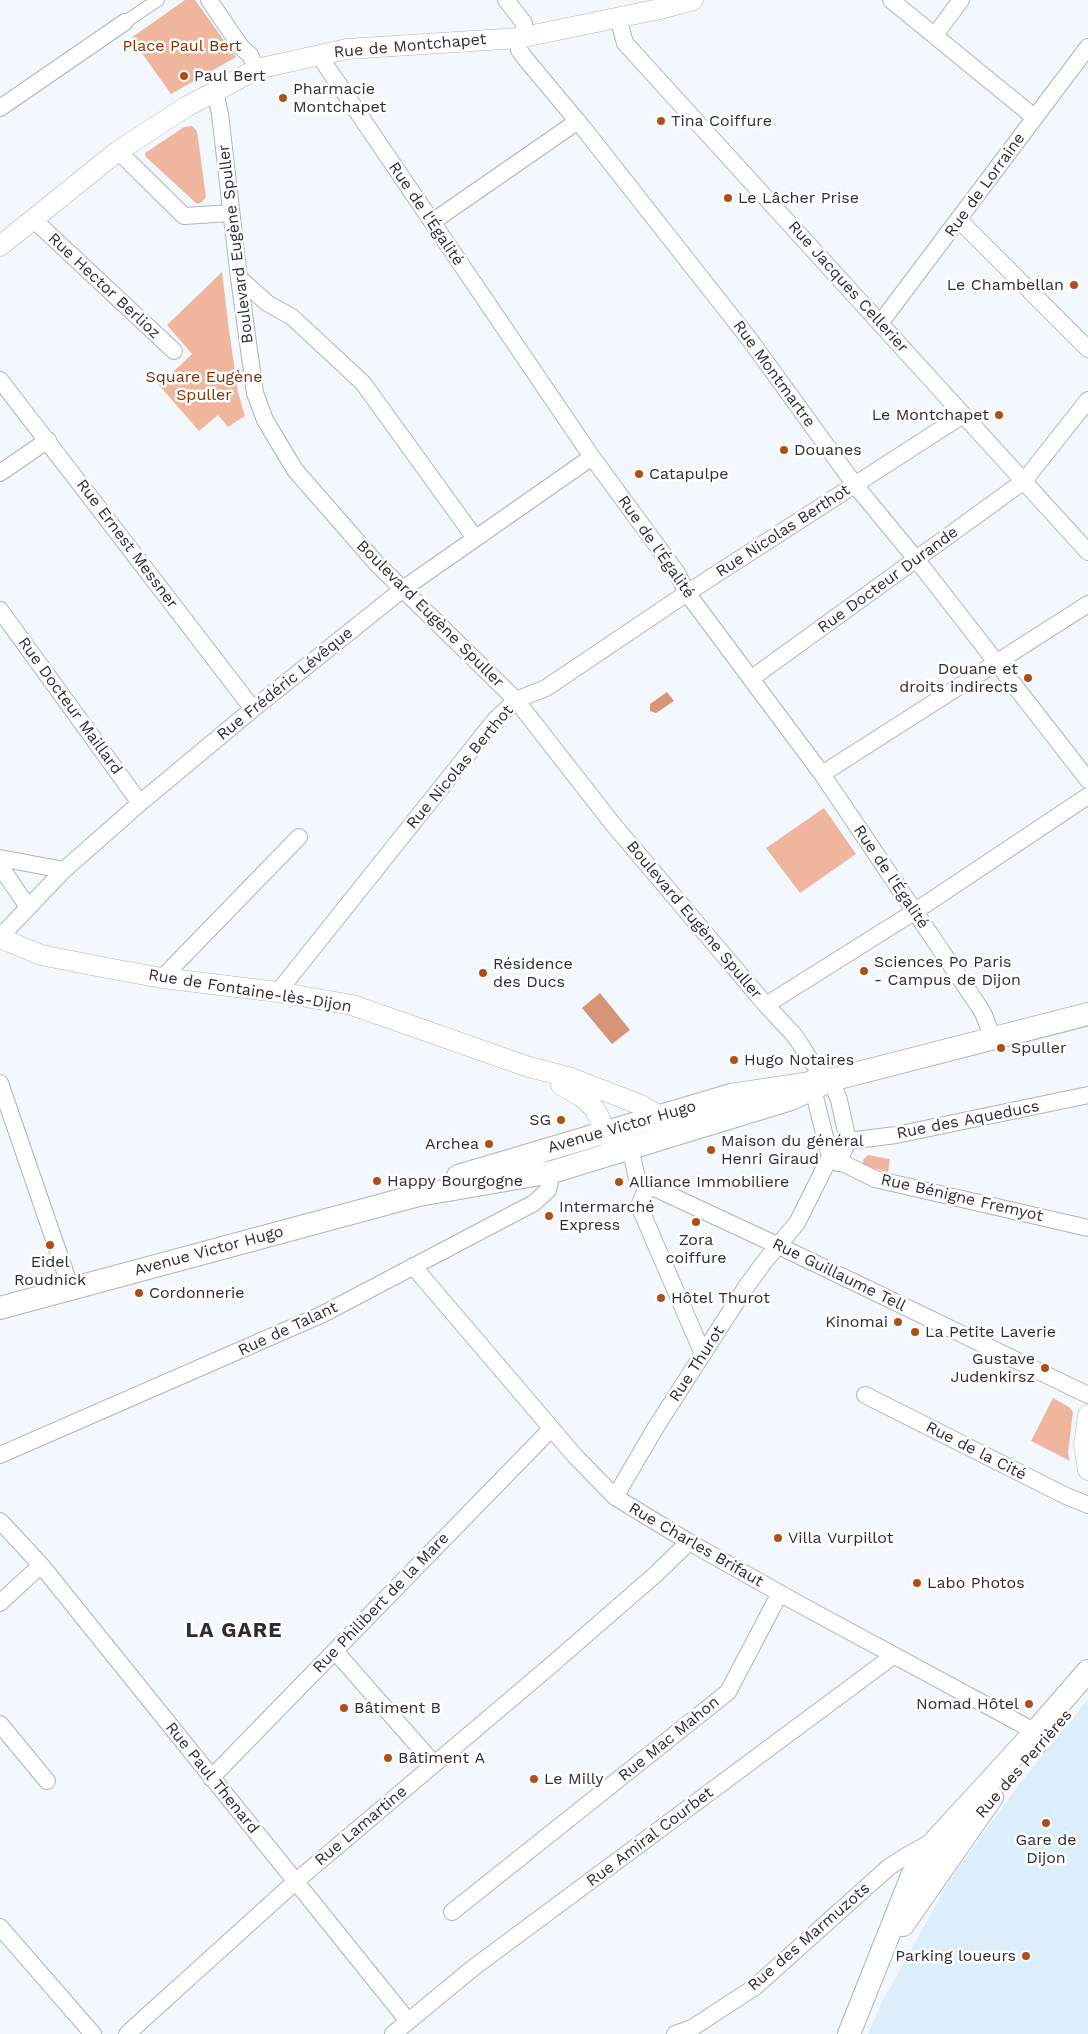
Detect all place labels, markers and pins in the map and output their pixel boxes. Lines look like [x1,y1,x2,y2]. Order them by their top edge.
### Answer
place label: Paul Bert [194,66,265,86]
marker: Paul Bert [178,70,190,82]
place label: Pharmacie Montchapet [293,79,386,117]
marker: Pharmacie Montchapet [277,92,289,104]
place label: Tina Coiffure [671,111,772,131]
marker: Tina Coiffure [655,115,667,127]
place label: Le Lâcher Prise [738,188,859,208]
marker: Le Lâcher Prise [722,192,734,204]
place label: Le Chambellan [947,275,1064,295]
marker: Le Chambellan [1068,279,1080,291]
place label: Le Montchapet [872,405,989,425]
marker: Le Montchapet [993,409,1005,421]
place label: Douanes [794,440,862,460]
marker: Douanes [778,444,790,456]
place label: Catapulpe [649,464,729,484]
marker: Catapulpe [633,468,645,480]
place label: Douane et droits indirects [899,659,1018,697]
marker: Douane et droits indirects [1022,672,1034,684]
place label: Sciences Po Paris - Campus de Dijon [874,952,1021,990]
place label: Résidence des Ducs [493,954,573,992]
marker: Sciences Po Paris - Campus de Dijon [858,965,870,977]
marker: Résidence des Ducs [477,967,489,979]
place label: Spuller [1011,1038,1067,1058]
marker: Spuller [995,1042,1007,1054]
place label: Hugo Notaires [744,1050,854,1070]
marker: Hugo Notaires [728,1054,740,1066]
place label: SG [529,1110,551,1130]
marker: SG [555,1114,567,1126]
place label: Maison du général Henri Giraud [721,1131,864,1169]
place label: Archea [425,1134,479,1154]
marker: Archea [483,1138,495,1150]
marker: Maison du général Henri Giraud [705,1144,717,1156]
place label: Happy Bourgogne [387,1171,523,1191]
place label: Alliance Immobiliere [629,1172,789,1192]
marker: Happy Bourgogne [371,1175,383,1187]
marker: Alliance Immobiliere [613,1176,625,1188]
place label: Intermarché Express [559,1197,655,1235]
marker: Intermarché Express [543,1210,555,1222]
marker: Zora coiffure [690,1216,702,1228]
place label: Zora coiffure [666,1230,726,1268]
marker: Eidel Roudnick [44,1239,56,1251]
place label: Eidel Roudnick [14,1252,86,1290]
place label: Cordonnerie [149,1283,245,1303]
marker: Cordonnerie [133,1287,145,1299]
place label: Hôtel Thurot [671,1288,770,1308]
marker: Hôtel Thurot [655,1292,667,1304]
place label: Kinomai [825,1312,888,1332]
marker: Kinomai [892,1316,904,1328]
place label: La Petite Laverie [925,1322,1056,1342]
marker: La Petite Laverie [909,1326,921,1338]
place label: Gustave Judenkirsz [951,1349,1035,1387]
marker: Gustave Judenkirsz [1039,1362,1051,1374]
place label: Villa Vurpillot [788,1528,893,1548]
marker: Villa Vurpillot [772,1532,784,1544]
place label: Labo Photos [927,1573,1025,1593]
marker: Labo Photos [911,1577,923,1589]
place label: Nomad Hôtel [916,1694,1019,1714]
place label: Bâtiment B [354,1698,441,1718]
marker: Nomad Hôtel [1023,1698,1035,1710]
marker: Bâtiment B [338,1702,350,1714]
place label: Bâtiment A [398,1748,485,1768]
marker: Bâtiment A [382,1752,394,1764]
place label: Le Milly [544,1769,604,1789]
marker: Le Milly [528,1773,540,1785]
marker: Gare de Dijon [1040,1817,1052,1829]
place label: Gare de Dijon [1016,1830,1076,1868]
place label: Parking loueurs [895,1946,1016,1966]
marker: Parking loueurs [1020,1950,1032,1962]

